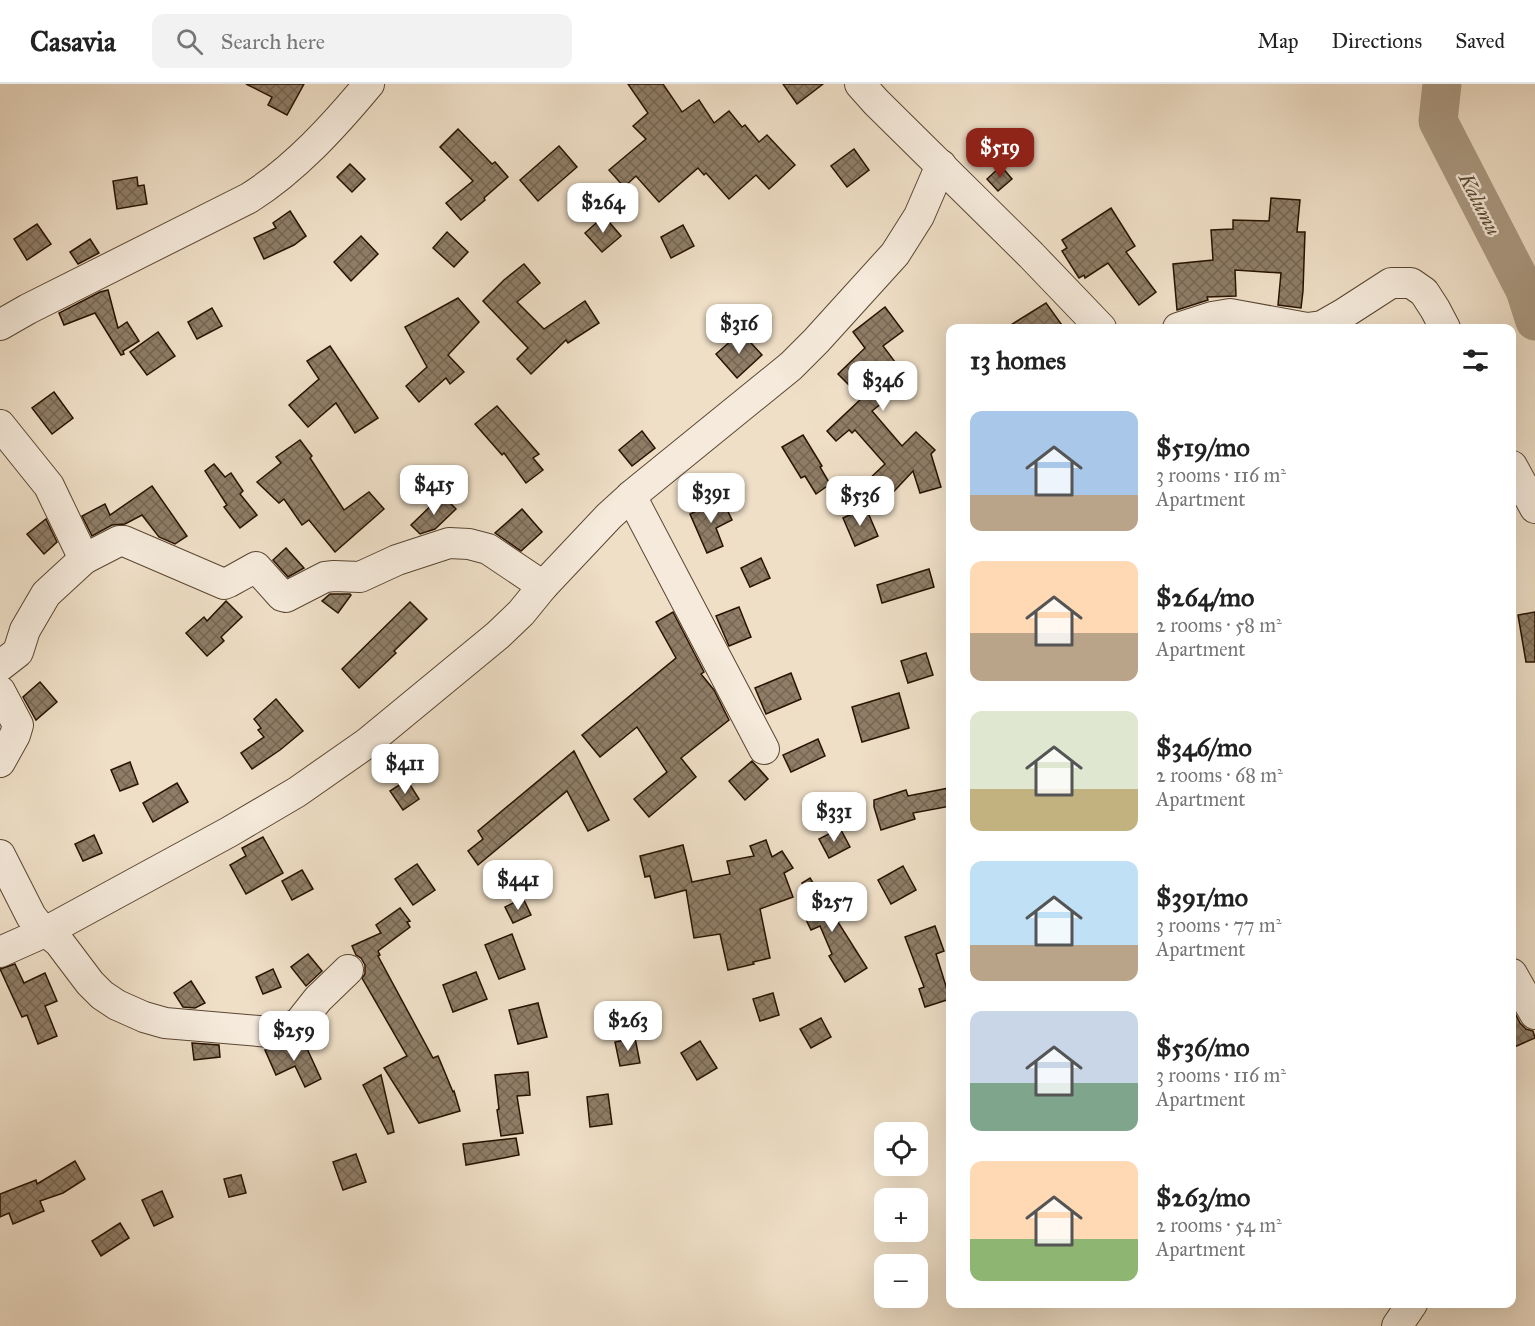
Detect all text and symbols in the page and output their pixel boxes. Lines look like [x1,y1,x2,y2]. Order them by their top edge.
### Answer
search box [152,14,572,68]
text: Casavia [30,24,116,59]
icon: search [173,25,206,58]
text: Search here [221,28,325,55]
text: Map [1258,28,1299,54]
text: Directions [1332,28,1422,54]
text: Saved [1455,28,1505,54]
pin: $519 [964,128,1036,179]
text: $519 [980,135,1020,159]
water label: Kalumu [1454,168,1506,239]
pin: $264 [567,183,639,234]
text: $264 [581,190,625,214]
pin: $316 [703,304,775,355]
text: $316 [720,311,758,335]
text: 13 homes [970,344,1066,376]
icon: filters [1459,344,1492,377]
pin: $346 [847,361,919,412]
text: $346 [862,368,904,392]
text: $519/mo [1156,431,1250,463]
icon: home [1018,435,1090,507]
text: 3 rooms · 116 m² [1156,463,1286,487]
pin: $415 [398,465,470,516]
text: $415 [414,472,454,496]
pin: $391 [675,473,747,524]
pin: $536 [824,476,896,527]
text: $391 [692,480,730,504]
text: $536 [840,483,880,507]
text: Apartment [1156,487,1245,511]
text: $264/mo [1156,581,1254,613]
icon: home [1018,585,1090,657]
text: 2 rooms · 58 m² [1156,613,1282,637]
text: Apartment [1156,637,1245,661]
text: $346/mo [1156,731,1252,763]
icon: home [1018,735,1090,807]
pin: $411 [369,744,441,795]
text: $411 [386,751,424,775]
text: 2 rooms · 68 m² [1156,763,1283,787]
text: Apartment [1156,787,1245,811]
pin: $331 [798,792,870,843]
text: $331 [816,799,852,823]
pin: $441 [482,860,554,911]
text: $441 [497,867,539,891]
text: $391/mo [1156,881,1248,913]
pin: $257 [796,882,868,933]
icon: home [1018,885,1090,957]
text: $257 [811,889,853,913]
text: 3 rooms · 77 m² [1156,913,1281,937]
text: Apartment [1156,937,1245,961]
pin: $263 [592,1001,664,1052]
text: $263 [608,1008,648,1032]
pin: $259 [258,1011,330,1062]
text: $259 [273,1018,315,1042]
text: $536/mo [1156,1031,1249,1063]
icon: home [1018,1035,1090,1107]
text: 3 rooms · 116 m² [1156,1063,1286,1087]
text: Apartment [1156,1087,1245,1111]
map controls [874,1122,928,1308]
button: locate [874,1122,928,1176]
text: $263/mo [1156,1181,1250,1213]
icon: home [1018,1185,1090,1257]
button: + [874,1188,928,1242]
text: 2 rooms · 54 m² [1156,1213,1282,1237]
text: Apartment [1156,1237,1245,1261]
button: − [874,1254,928,1308]

